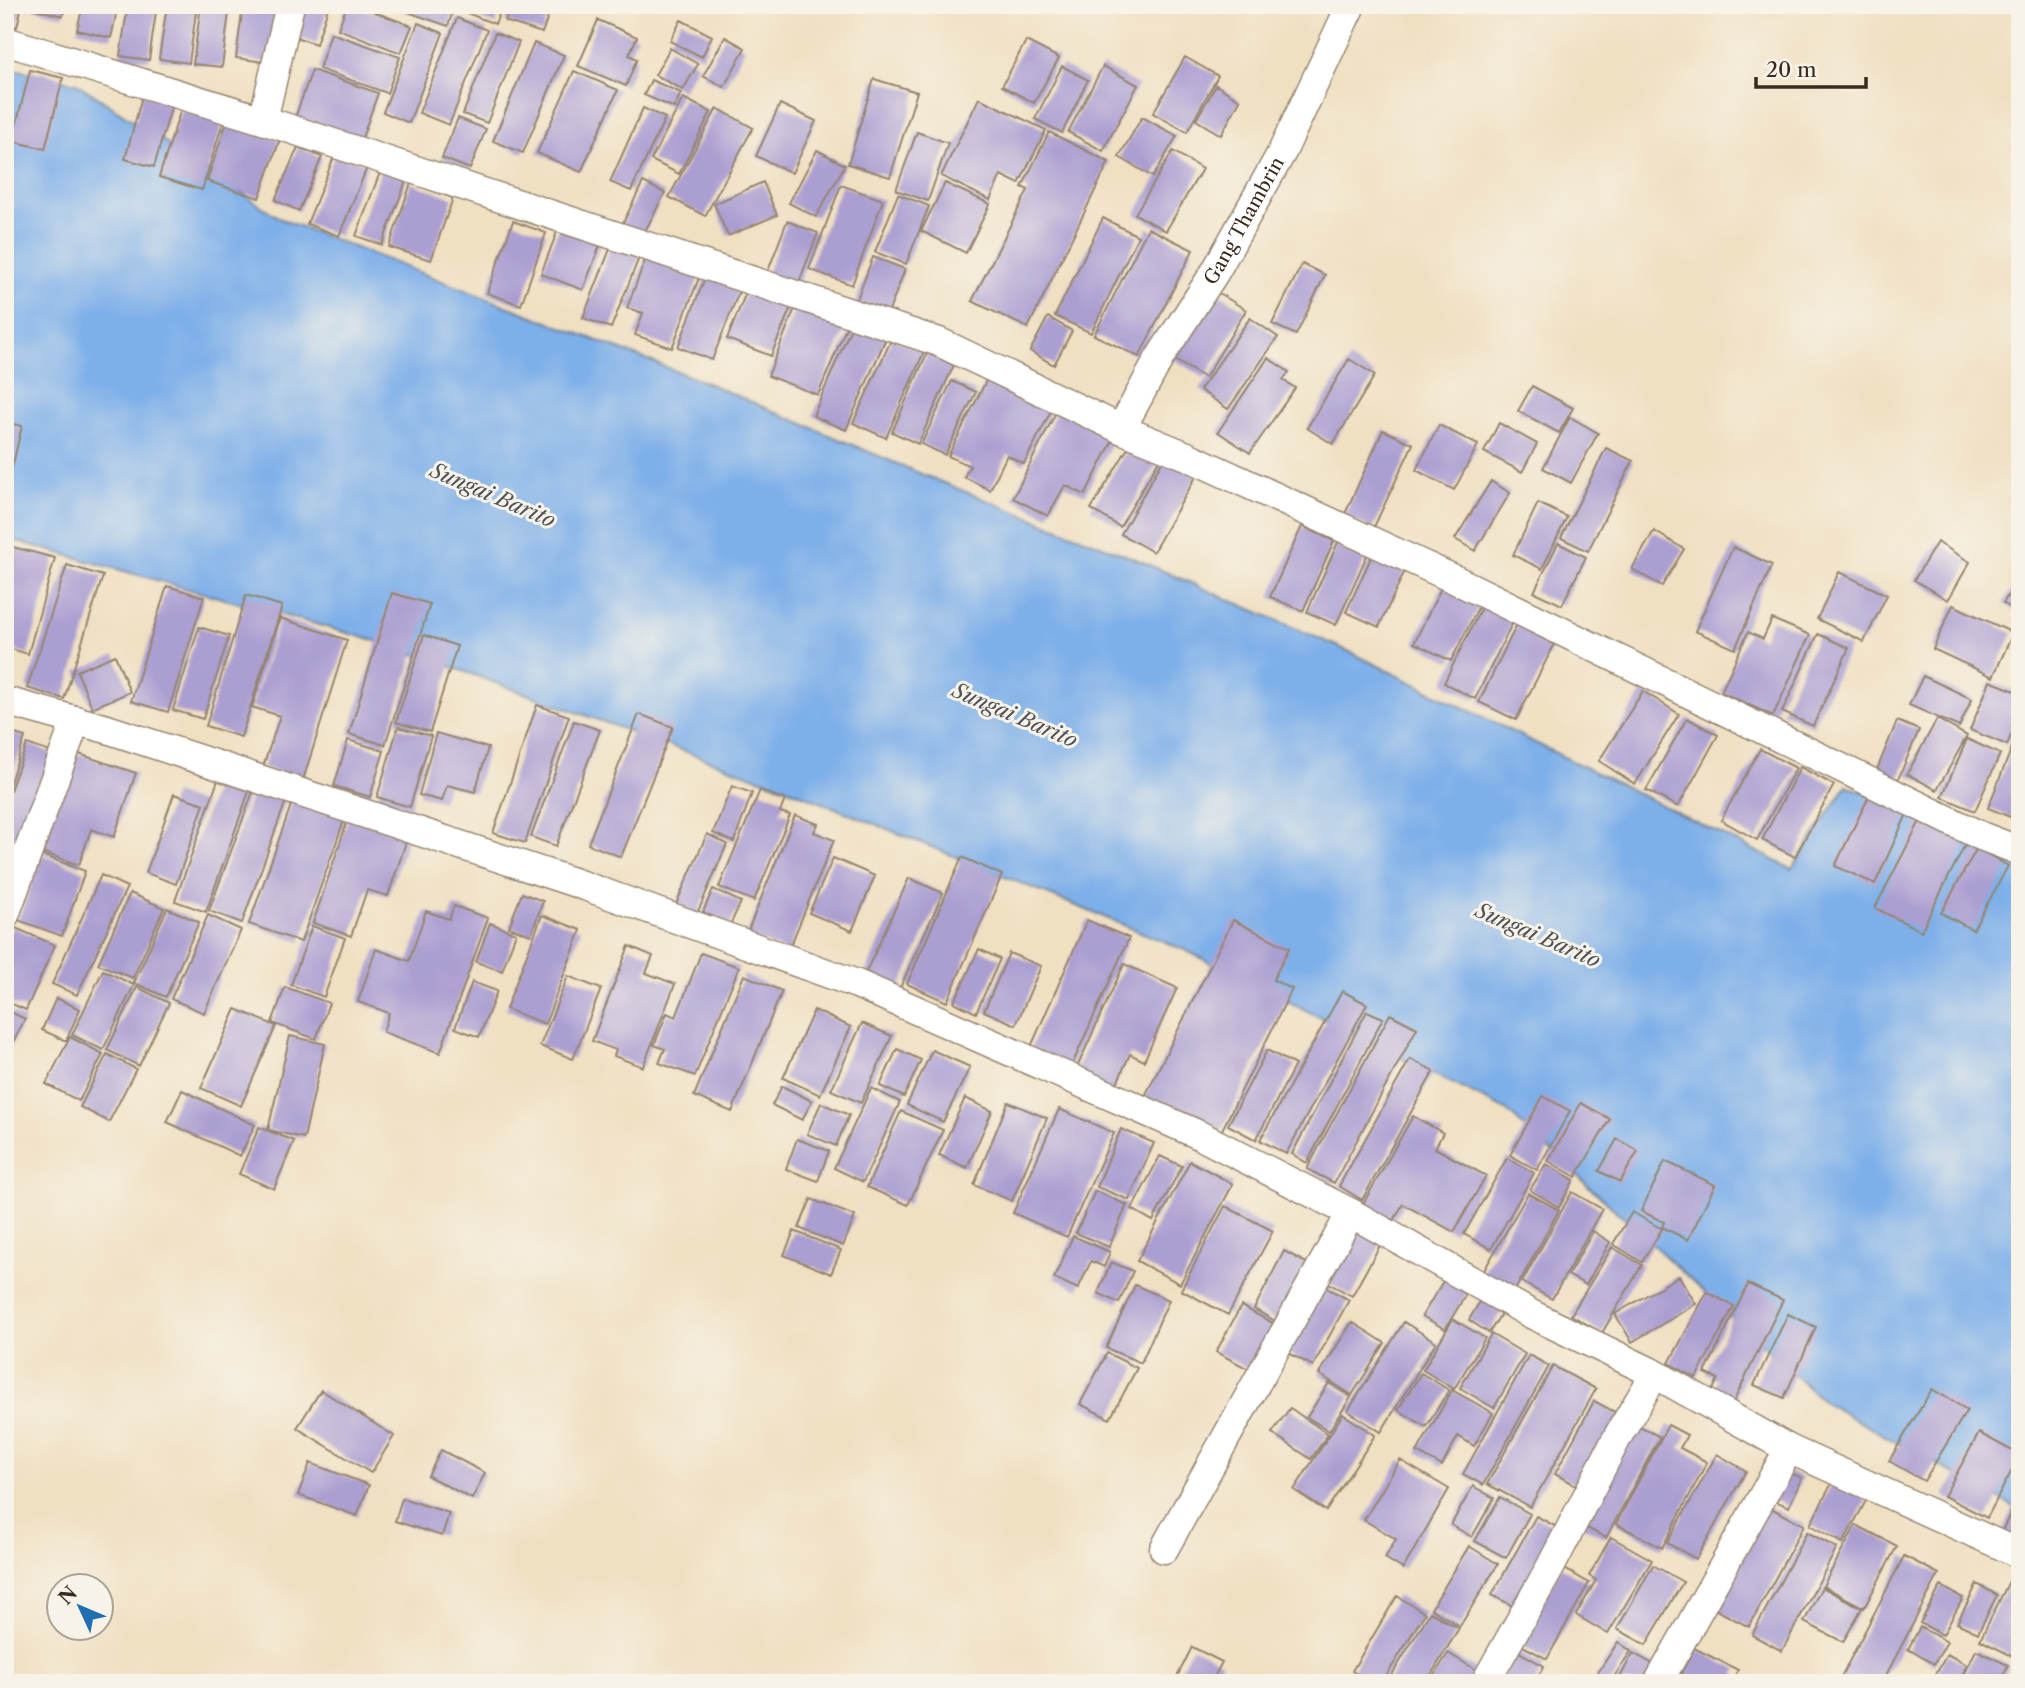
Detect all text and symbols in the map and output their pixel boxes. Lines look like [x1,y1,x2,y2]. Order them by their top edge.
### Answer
scale bar [1756,46,1866,90]
text: 20 m [1766,57,1817,82]
street label: Gang Thambrin [1199,153,1289,289]
water label: Sungai Barito [425,457,560,533]
water label: Sungai Barito [947,677,1082,753]
water label: Sungai Barito [1470,897,1605,973]
north arrow [46,1572,116,1642]
text: N [54,1582,82,1609]

